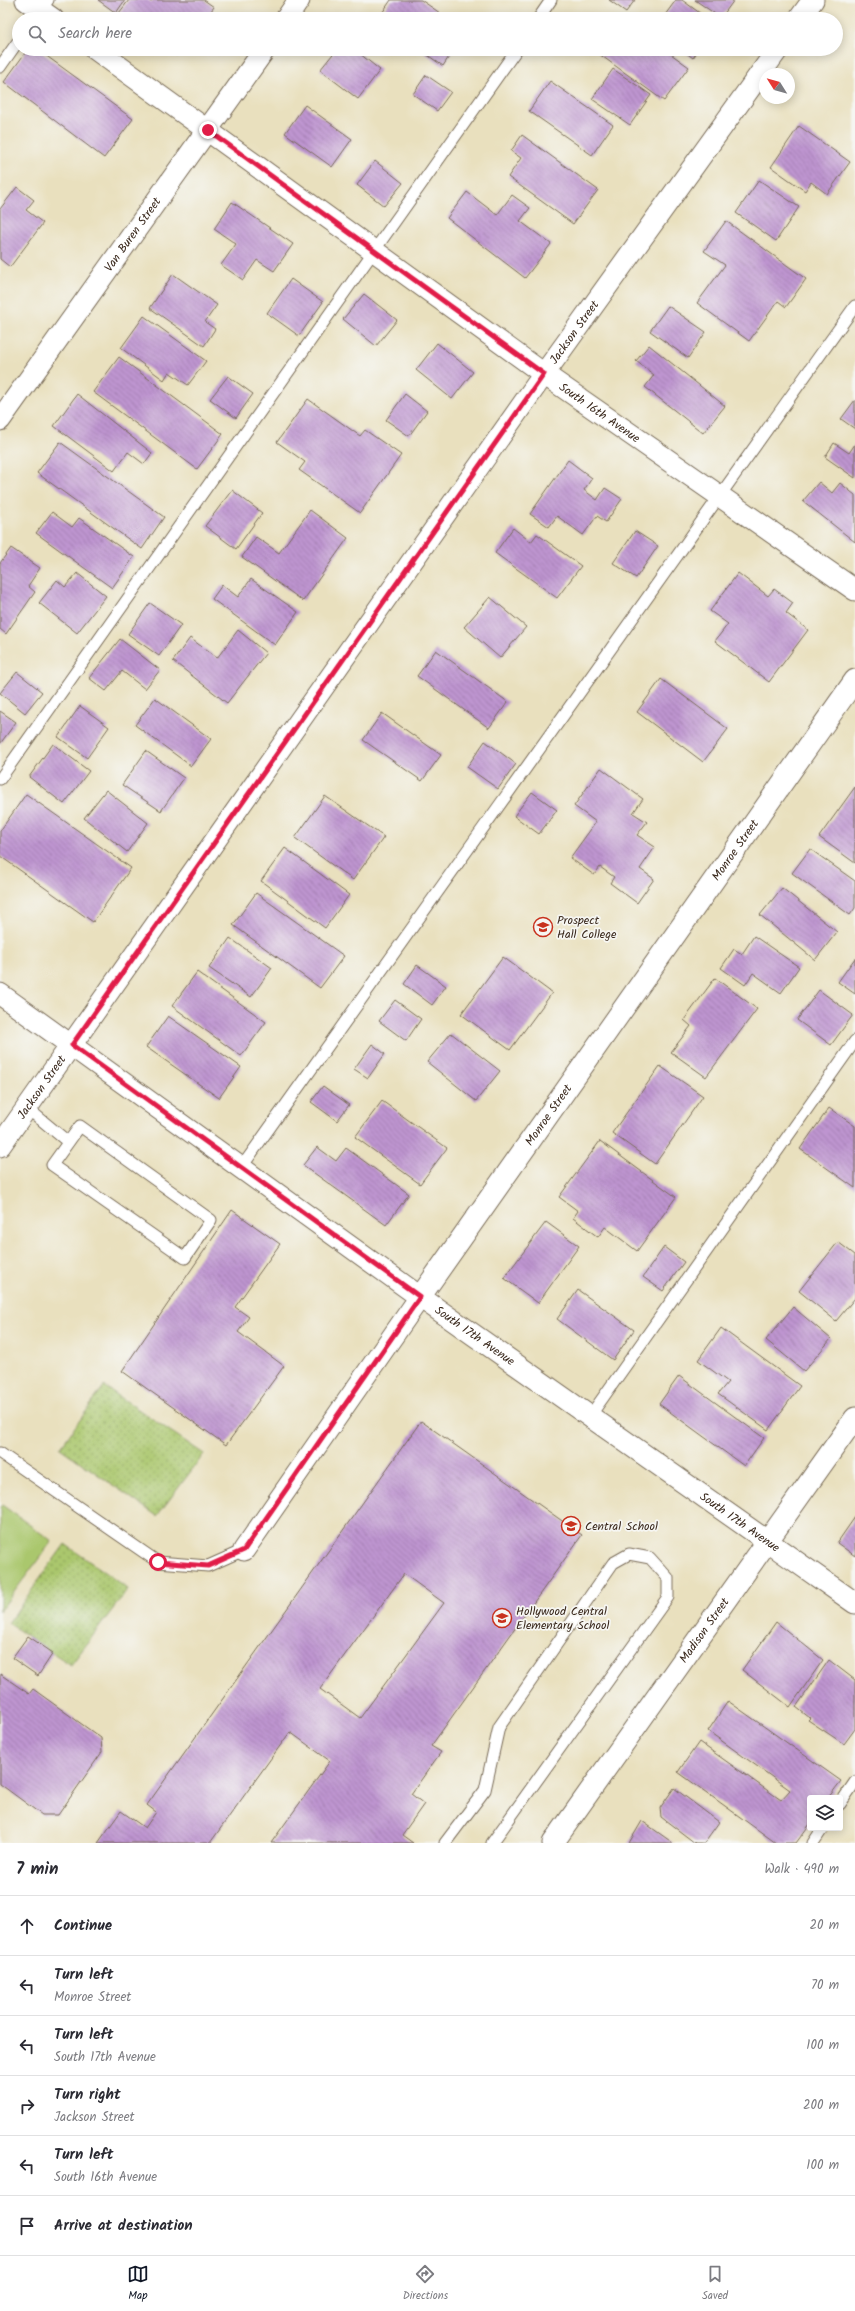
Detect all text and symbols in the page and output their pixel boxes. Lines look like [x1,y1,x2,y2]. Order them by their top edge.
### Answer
search box [12,12,843,56]
text: Search here [58,22,132,46]
icon: search [26,23,48,45]
north arrow [759,68,795,104]
route end [199,121,217,139]
street label: Van Buren Street [100,193,166,276]
street label: Jackson Street [545,296,604,368]
street label: South 16th Avenue [555,378,644,448]
street label: Monroe Street [707,815,764,885]
place label: Prospect Hall College [557,911,617,944]
school or university icon: Prospect Hall College [532,916,554,938]
street label: Jackson Street [13,1051,71,1123]
street label: Monroe Street [520,1080,577,1150]
street label: South 17th Avenue [431,1301,519,1371]
street label: South 17th Avenue [696,1488,784,1558]
school or university icon: Central School [560,1515,582,1537]
place label: Central School [585,1517,658,1536]
route start [149,1553,167,1571]
street label: Madison Street [675,1594,735,1667]
place label: Hollywood Central Elementary School [516,1602,609,1635]
school or university icon: Hollywood Central Elementary School [491,1607,513,1629]
map controls [807,1795,843,1831]
button: layers [807,1795,843,1831]
text: 7 min [16,1856,58,1883]
text: Walk · 490 m [764,1859,839,1880]
text: Continue [54,1914,112,1938]
icon: ahead [16,1915,38,1937]
text: 20 m [809,1915,839,1936]
text: Turn left [54,1963,114,1987]
icon: left [16,1975,38,1997]
text: 70 m [811,1975,839,1996]
text: Monroe Street [54,1987,131,2008]
text: Turn left [54,2023,114,2047]
icon: left [16,2035,38,2057]
text: 100 m [806,2035,839,2056]
text: South 17th Avenue [54,2047,156,2068]
text: Turn right [54,2083,121,2107]
icon: right [16,2095,38,2117]
text: 200 m [803,2095,839,2116]
text: Jackson Street [54,2107,135,2128]
text: Turn left [54,2143,114,2167]
icon: left [16,2155,38,2177]
text: 100 m [806,2155,839,2176]
text: South 16th Avenue [54,2167,157,2188]
text: Arrive at destination [54,2214,193,2238]
icon: arrive [16,2215,38,2237]
tab: Map [127,2263,149,2305]
tab: Directions [403,2263,448,2305]
tab: Saved [702,2263,728,2305]

